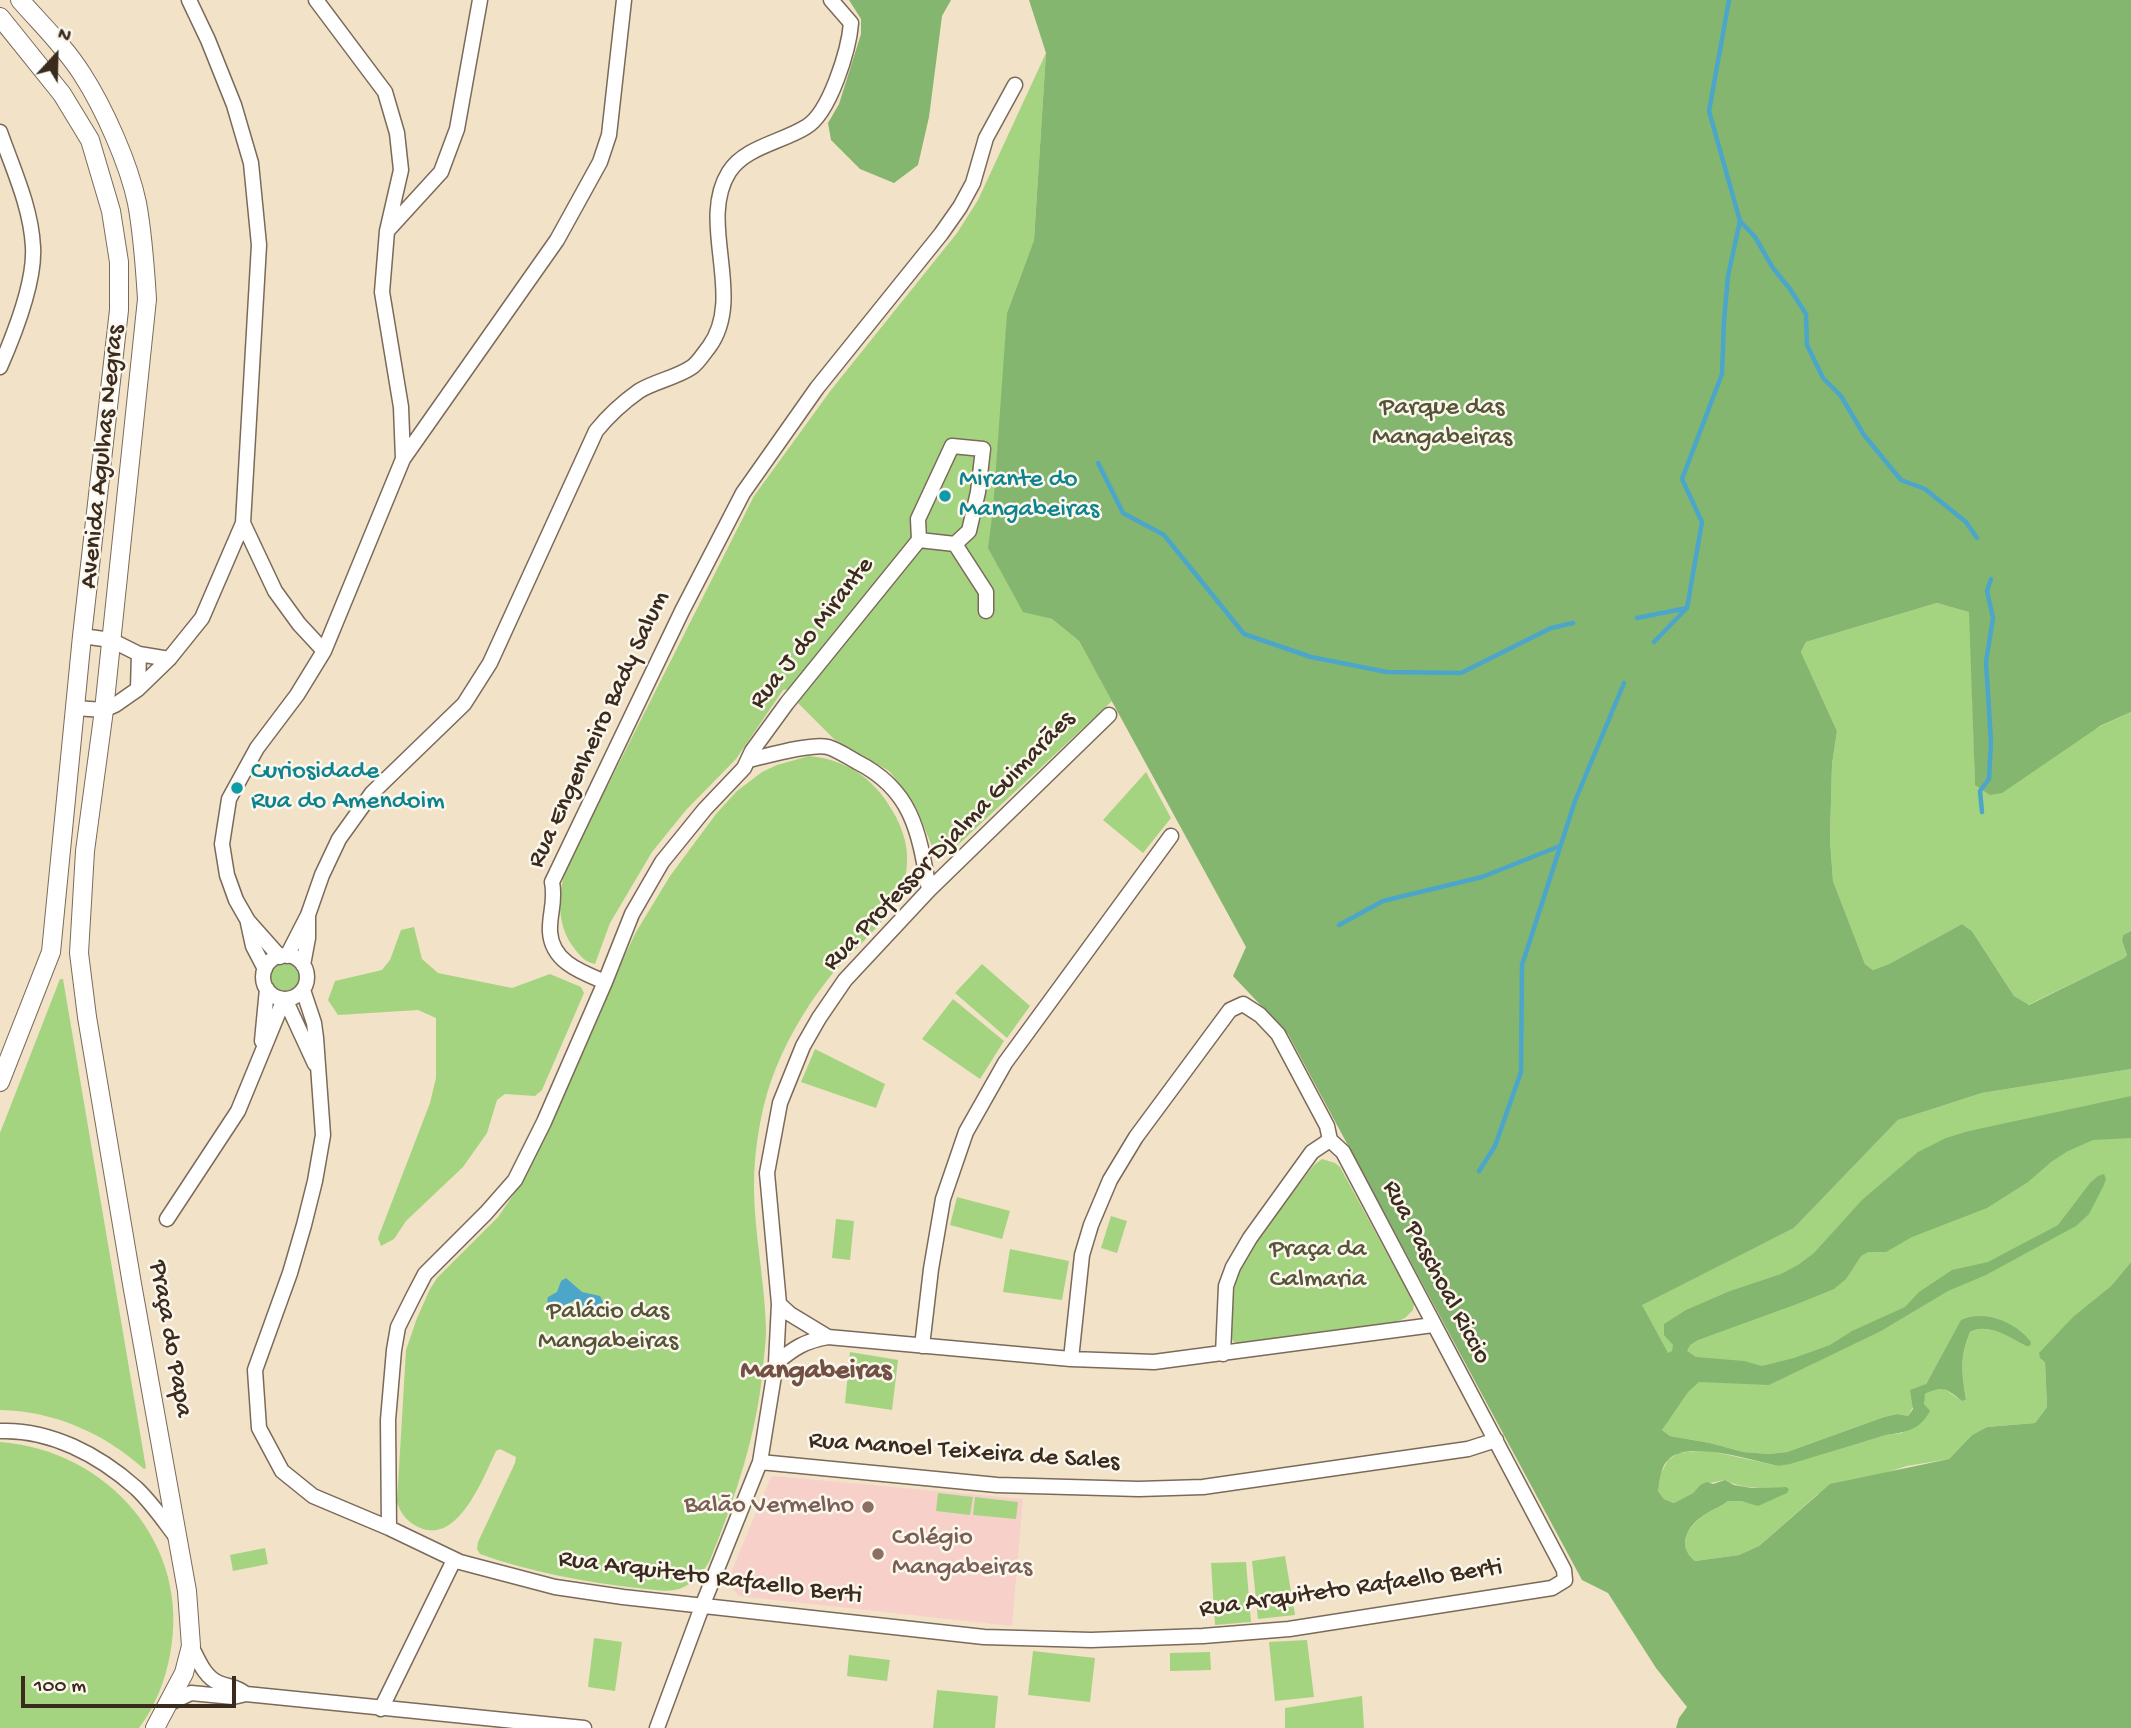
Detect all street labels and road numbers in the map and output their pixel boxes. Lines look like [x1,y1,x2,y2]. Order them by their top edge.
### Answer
street label: Avenida Agulhas Negras [75,324,133,590]
street label: Rua J do Mirante [744,552,882,716]
street label: Rua Engenheiro Bady Salum [522,586,678,874]
street label: Rua Professor Djalma Guimarães [817,705,1083,979]
street label: Rua Paschoal Riccio [1373,1176,1497,1370]
street label: Praça do Papa [140,1258,198,1420]
street label: Rua Manoel Teixeira de Sales [807,1427,1121,1479]
street label: Rua Arquiteto Rafaello Berti [556,1545,864,1613]
street label: Rua Arquiteto Rafaello Berti [1197,1553,1505,1627]

